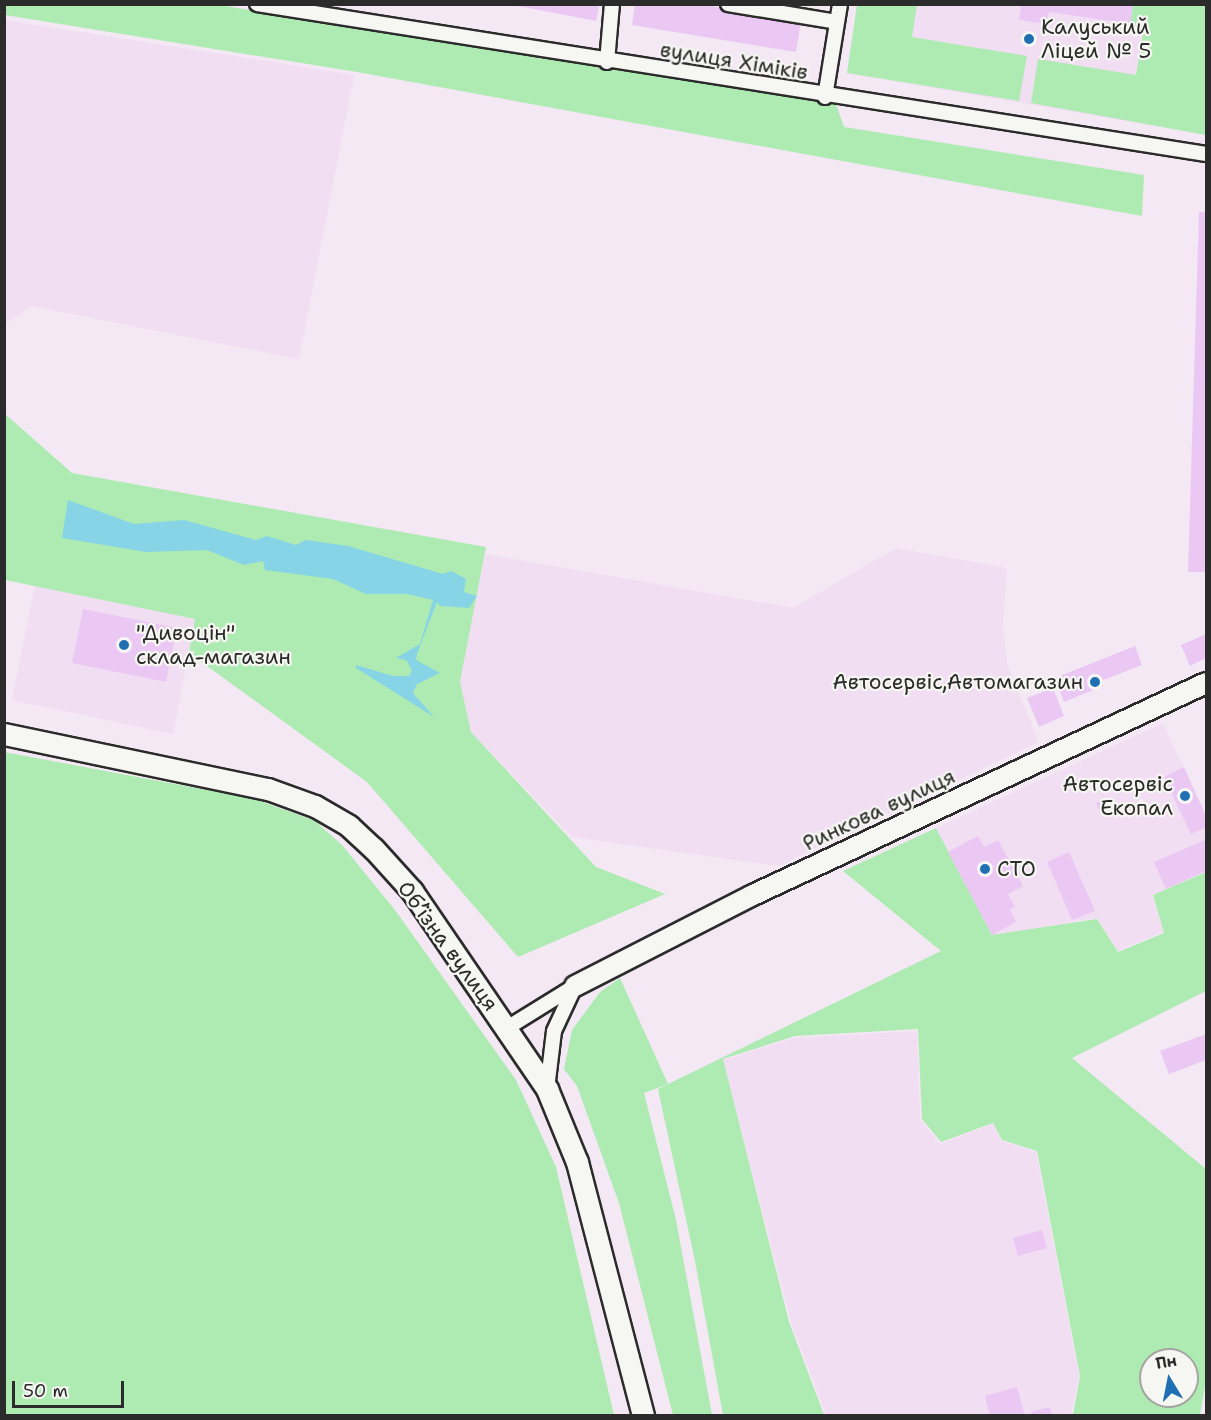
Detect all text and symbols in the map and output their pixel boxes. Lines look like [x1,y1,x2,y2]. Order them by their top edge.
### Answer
place label: Калуський Ліцей № 5 [1041,14,1151,64]
marker: Калуський Ліцей № 5 [1022,32,1036,46]
street label: вулиця Хіміків [658,37,810,85]
place label: "Дивоцін" склад-магазин [136,620,291,670]
marker: "Дивоцін" склад-магазин [117,638,131,652]
place label: Автосервіс,Автомагазин [832,669,1083,695]
marker: Автосервіс,Автомагазин [1088,675,1102,689]
street label: Ринкова вулиця [799,764,959,856]
place label: Автосервіс Екопал [1063,771,1173,821]
marker: Автосервіс Екопал [1178,789,1192,803]
place label: СТО [997,856,1036,882]
marker: СТО [978,862,992,876]
street label: Обʼїзна вулиця [392,876,504,1016]
north arrow [1139,1348,1199,1408]
text: Пн [1154,1350,1178,1374]
scale bar [15,1369,128,1407]
text: 50 m [23,1379,68,1403]

